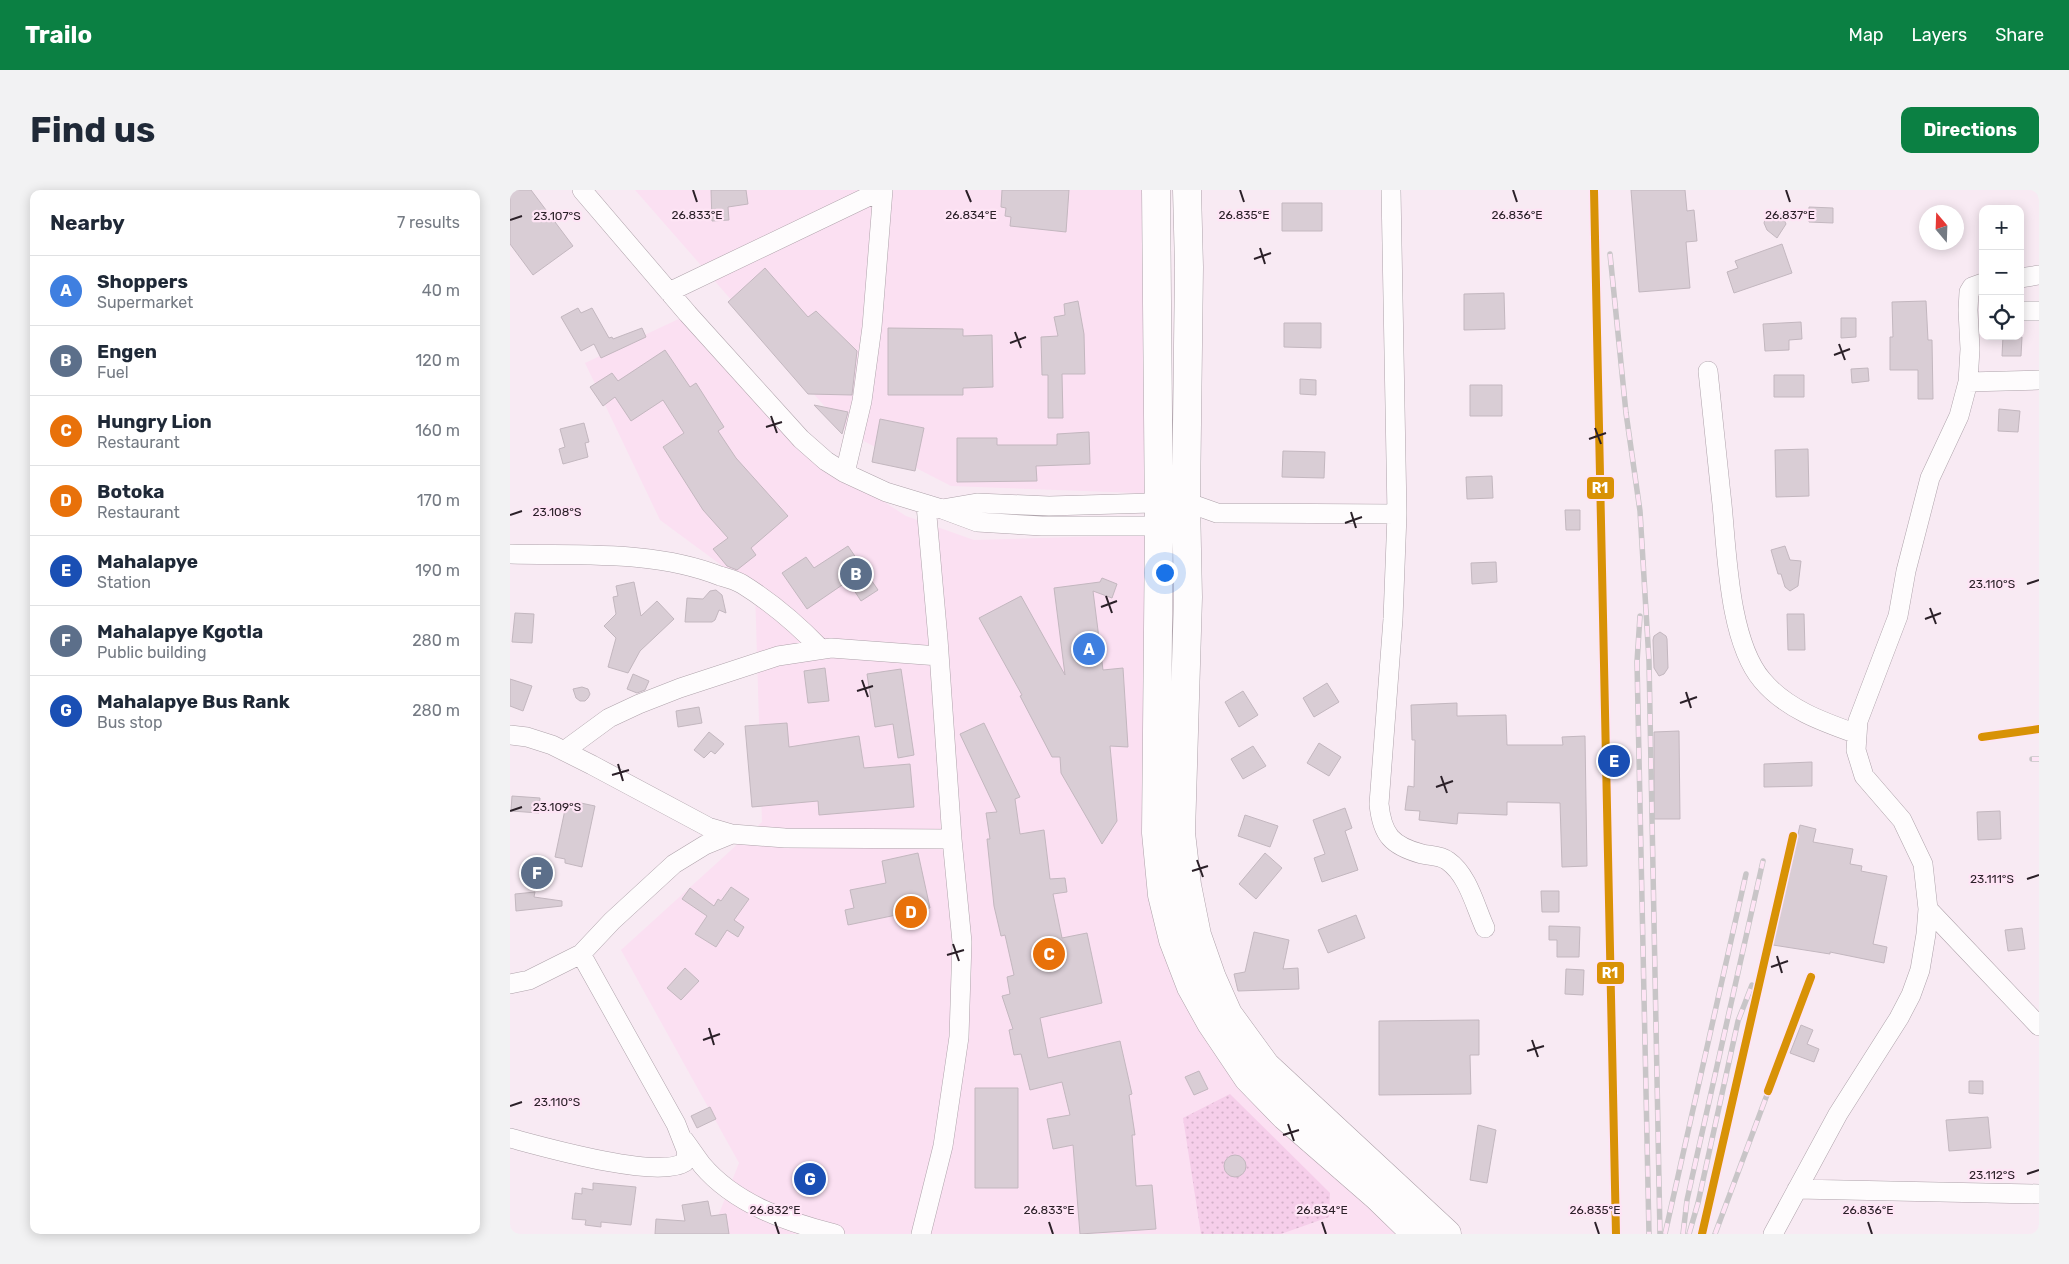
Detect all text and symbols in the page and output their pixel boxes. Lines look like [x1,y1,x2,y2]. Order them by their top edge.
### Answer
text: Trailo [25,21,92,49]
text: Map [1849,24,1884,46]
text: Layers [1912,24,1967,46]
text: Share [1995,24,2044,46]
button: Directions [1901,107,2039,153]
text: Find us [30,109,155,151]
north arrow [1919,205,1964,250]
map controls [1979,205,2024,340]
button: + [1979,205,2024,250]
text: 26.833°E [671,208,723,222]
text: 26.834°E [945,208,997,222]
text: 26.835°E [1218,208,1270,222]
text: 26.836°E [1491,208,1543,222]
text: 26.837°E [1765,208,1815,222]
text: 23.107°S [533,209,581,223]
text: Nearby [50,210,125,235]
text: 7 results [397,213,460,232]
button: − [1979,250,2024,295]
text: Shoppers [97,270,188,293]
text: A [60,281,72,300]
text: 40 m [422,281,460,300]
text: Supermarket [97,293,193,312]
button: locate [1979,295,2024,340]
text: Engen [97,340,157,363]
text: B [60,351,72,370]
text: 120 m [415,351,460,370]
text: Fuel [97,363,129,382]
text: Hungry Lion [97,410,212,433]
text: C [60,421,72,440]
text: 160 m [415,421,460,440]
text: Restaurant [97,433,180,452]
line badge: R1 [1586,476,1615,500]
text: Botoka [97,480,165,503]
text: R1 [1592,480,1608,497]
text: D [60,491,72,510]
text: 170 m [417,491,460,510]
text: Restaurant [97,503,180,522]
text: 23.108°S [533,505,581,519]
text: Mahalapye [97,550,198,573]
pin: B [840,555,872,593]
your location [1152,560,1178,586]
text: E [61,561,71,580]
text: 190 m [415,561,460,580]
text: Station [97,573,151,592]
text: 23.110°S [1969,577,2015,591]
text: Mahalapye Kgotla [97,620,263,643]
pin: A [1073,630,1105,668]
text: F [61,631,71,650]
text: 280 m [412,631,460,650]
text: Public building [97,643,207,662]
text: Mahalapye Bus Rank [97,690,290,713]
text: G [60,701,72,720]
text: 280 m [412,701,460,720]
text: Bus stop [97,713,163,732]
pin: E [1598,742,1630,780]
text: 23.109°S [533,800,581,814]
pin: F [521,854,553,892]
text: 23.111°S [1970,872,2014,886]
pin: D [895,893,927,931]
pin: C [1033,935,1065,973]
line badge: R1 [1596,961,1625,985]
text: R1 [1602,965,1618,982]
text: 23.110°S [534,1095,580,1109]
pin: G [794,1160,826,1198]
text: 23.112°S [1969,1168,2015,1182]
text: 26.832°E [749,1203,801,1217]
text: 26.833°E [1023,1203,1075,1217]
text: 26.834°E [1296,1203,1348,1217]
text: 26.835°E [1569,1203,1621,1217]
text: 26.836°E [1842,1203,1894,1217]

